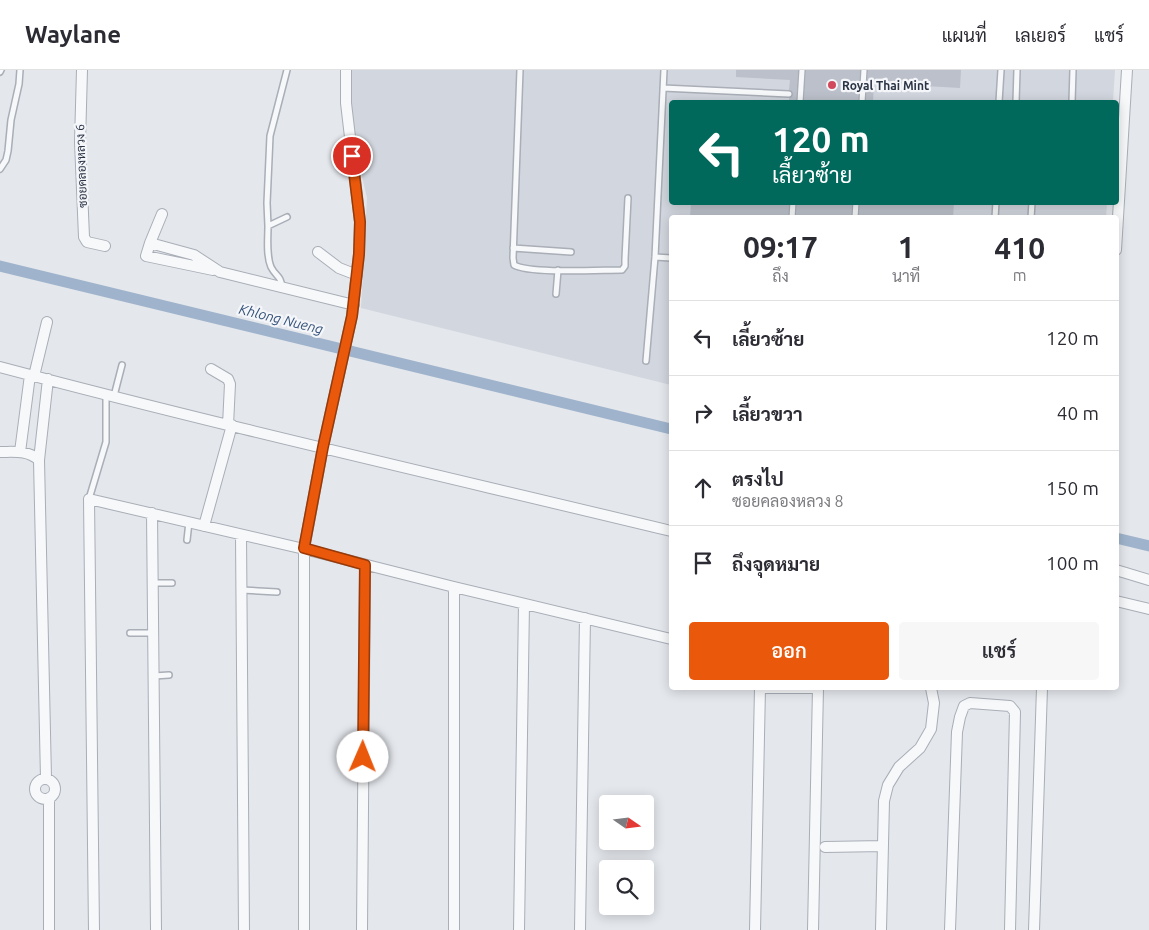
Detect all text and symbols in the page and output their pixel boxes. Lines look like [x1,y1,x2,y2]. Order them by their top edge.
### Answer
text: Waylane [25,21,121,48]
text: แผนที่ [942,25,987,45]
text: เลเยอร์ [1015,25,1066,45]
text: แชร์ [1094,25,1124,45]
marker: Royal Thai Mint [826,79,838,91]
place label: Royal Thai Mint [842,79,929,92]
text: 120 m [772,119,870,159]
icon: left [689,120,754,185]
street label: ซอยคลองหลวง 6 [73,124,89,208]
pin [331,135,373,177]
icon: arrive [338,142,366,170]
text: เลี้ยวซ้าย [772,162,852,187]
text: 09:17 [743,230,818,264]
text: 1 [898,230,915,264]
text: 410 [994,231,1045,265]
text: m [1013,266,1027,284]
text: ถึง [772,267,789,285]
text: นาที [892,267,920,285]
water label: Khlong Nueng [237,301,325,337]
icon: left [689,324,717,352]
text: 120 m [1046,327,1099,349]
text: เลี้ยวซ้าย [732,328,804,350]
icon: right [689,399,717,427]
text: 40 m [1057,402,1099,424]
text: เลี้ยวขวา [732,403,803,425]
text: ตรงไป [732,468,784,490]
icon: ahead [689,474,717,502]
text: 150 m [1046,477,1099,499]
text: ซอยคลองหลวง 8 [732,492,844,510]
icon: arrive [689,549,717,577]
text: 100 m [1046,552,1099,574]
text: ถึงจุดหมาย [732,553,820,575]
button: ออก [689,622,889,680]
button: แชร์ [899,622,1099,680]
position arrow [336,730,388,782]
north arrow [599,795,654,850]
map controls [599,795,654,915]
button: search [599,860,654,915]

